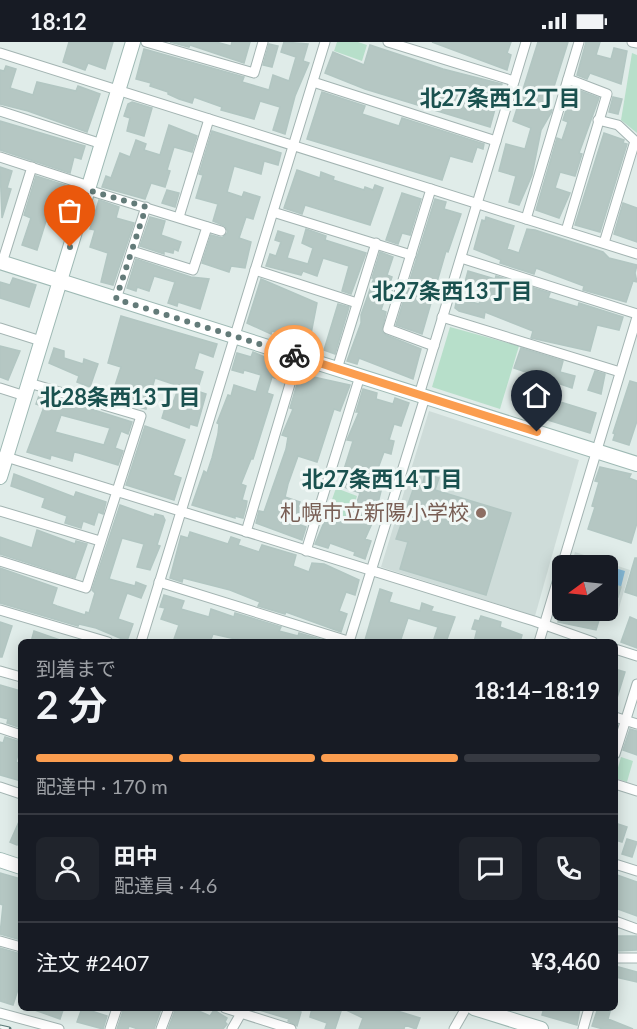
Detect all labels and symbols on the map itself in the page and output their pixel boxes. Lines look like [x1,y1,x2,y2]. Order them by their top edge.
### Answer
district label: 北27条西12丁目 [419,84,581,111]
pin [44,185,95,247]
district label: 北27条西13丁目 [371,277,533,304]
courier [264,325,324,385]
pin [511,370,562,432]
district label: 北28条西13丁目 [39,383,201,410]
district label: 北27条西14丁目 [301,465,463,492]
place label: 札幌市立新陽小学校 [280,499,469,524]
marker: 札幌市立新陽小学校 [474,506,488,520]
north arrow [552,555,618,621]

